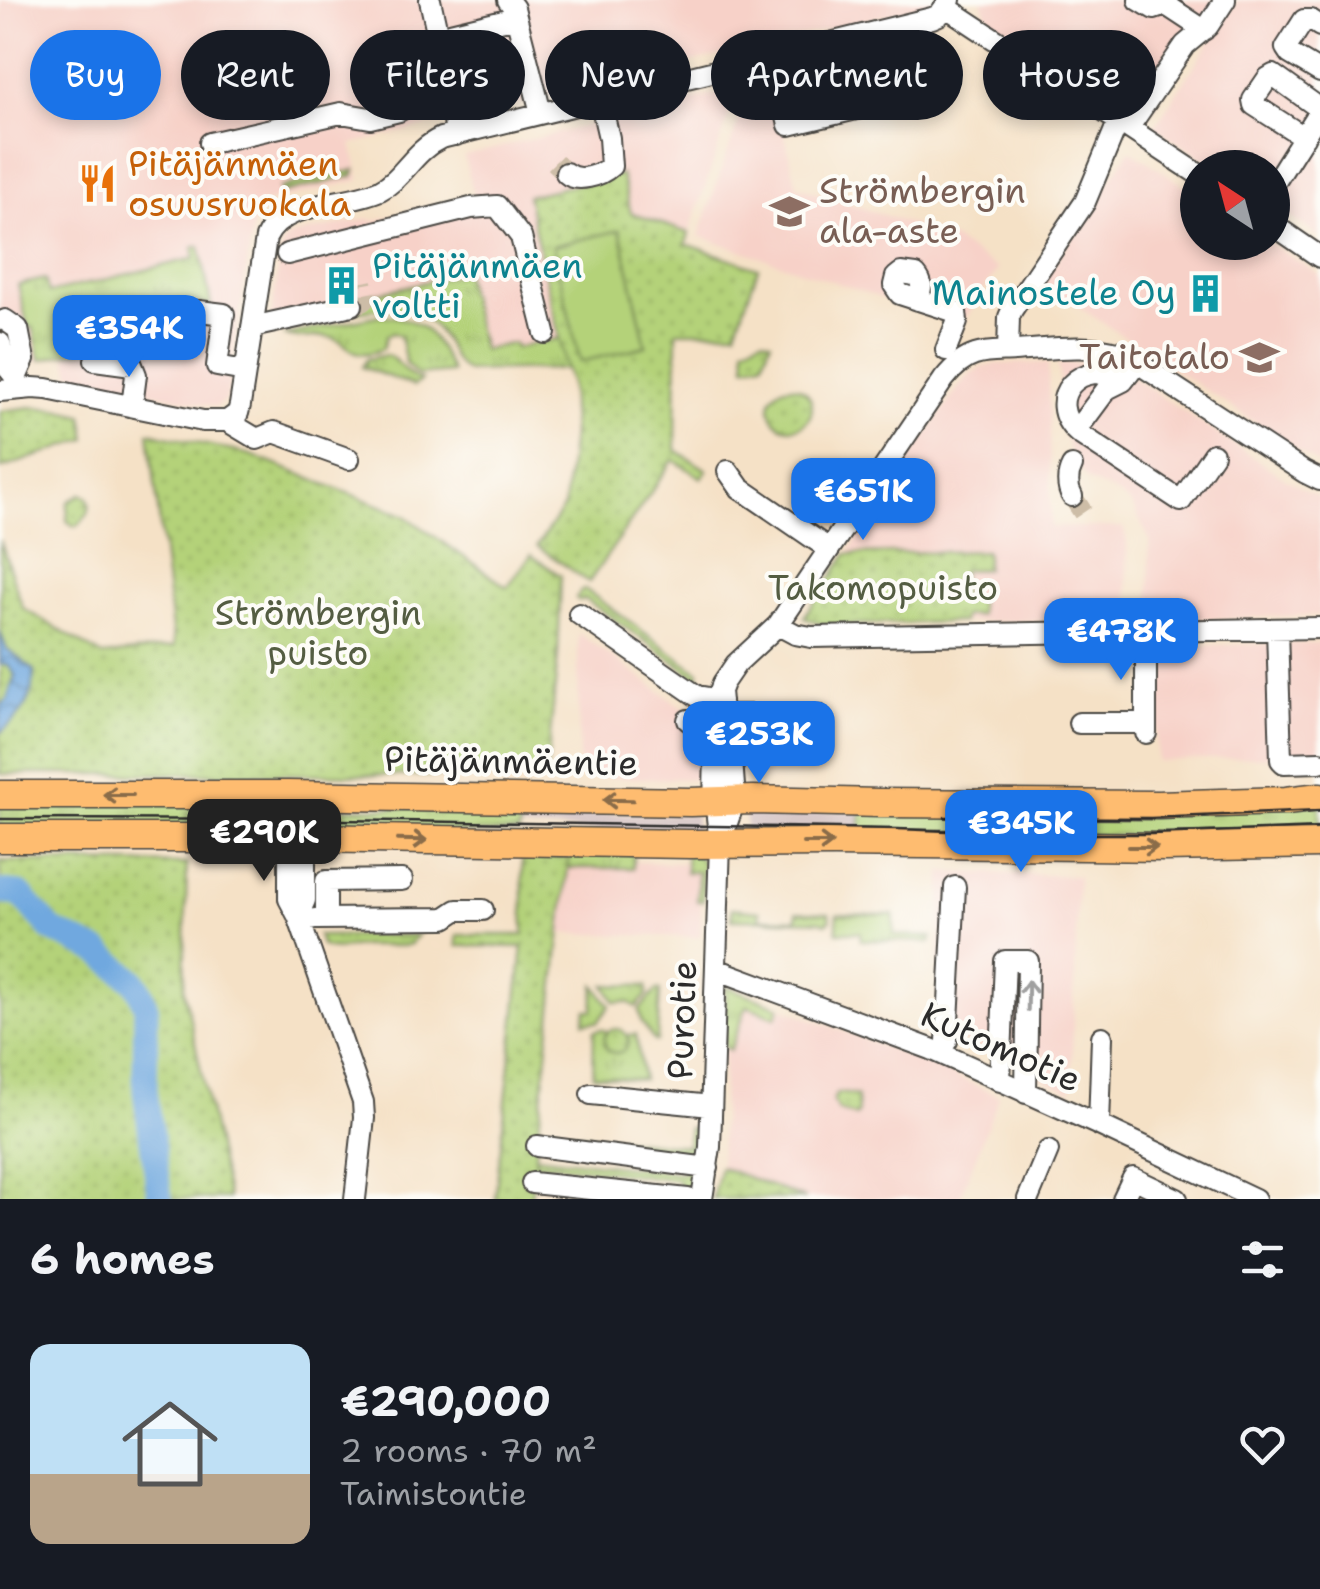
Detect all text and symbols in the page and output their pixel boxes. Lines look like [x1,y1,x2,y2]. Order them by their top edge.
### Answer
chip: Buy [30,30,161,120]
chip: Rent [181,30,330,120]
chip: Filters [350,30,525,120]
chip: New [545,30,691,120]
chip: Apartment [711,30,963,120]
chip: House [983,30,1156,120]
place label: Pitäjänmäen osuusruokala [128,140,351,227]
north arrow [1180,150,1290,260]
map controls [1180,150,1290,260]
restaurant icon: Pitäjänmäen osuusruokala [77,163,119,205]
place label: Strömbergin ala-aste [819,167,1026,254]
school or university icon: Strömbergin ala-aste [768,190,810,232]
place label: Pitäjänmäen voltti [372,242,583,329]
building icon: Pitäjänmäen voltti [321,265,363,307]
place label: Mainostele Oy [931,269,1176,316]
building icon: Mainostele Oy [1185,272,1227,314]
pin: €354K [59,295,199,380]
text: €354K [75,306,183,349]
place label: Taitotalo [1079,333,1230,380]
school or university icon: Taitotalo [1239,336,1281,378]
pin: €651K [793,458,933,543]
text: €651K [813,469,913,512]
park label: Takomopuisto [768,564,998,611]
park label: Strömbergin puisto [215,589,421,676]
pin: €478K [1051,598,1191,683]
text: €478K [1066,609,1176,652]
pin: €253K [689,701,829,786]
text: €253K [705,712,813,755]
street label: Pitäjänmäentie [384,735,638,786]
one-way arrow [103,786,136,804]
pin: €345K [951,790,1091,875]
one-way arrow [602,791,634,810]
pin: €290K [194,799,334,884]
text: €345K [967,801,1075,844]
text: €290K [209,810,319,853]
one-way arrow [396,830,428,849]
one-way arrow [800,834,833,852]
one-way arrow [1126,838,1158,856]
street label: Purotie [656,960,707,1080]
one-way arrow [1018,980,1038,1012]
street label: Kutomotie [914,990,1089,1103]
text: 6 homes [30,1231,215,1287]
icon: filters [1235,1232,1290,1287]
text: €290,000 [340,1373,551,1429]
icon: home [110,1384,230,1504]
icon: heart [1235,1417,1290,1472]
text: 2 rooms · 70 m² [340,1429,597,1472]
text: Taimistontie [340,1472,527,1515]

